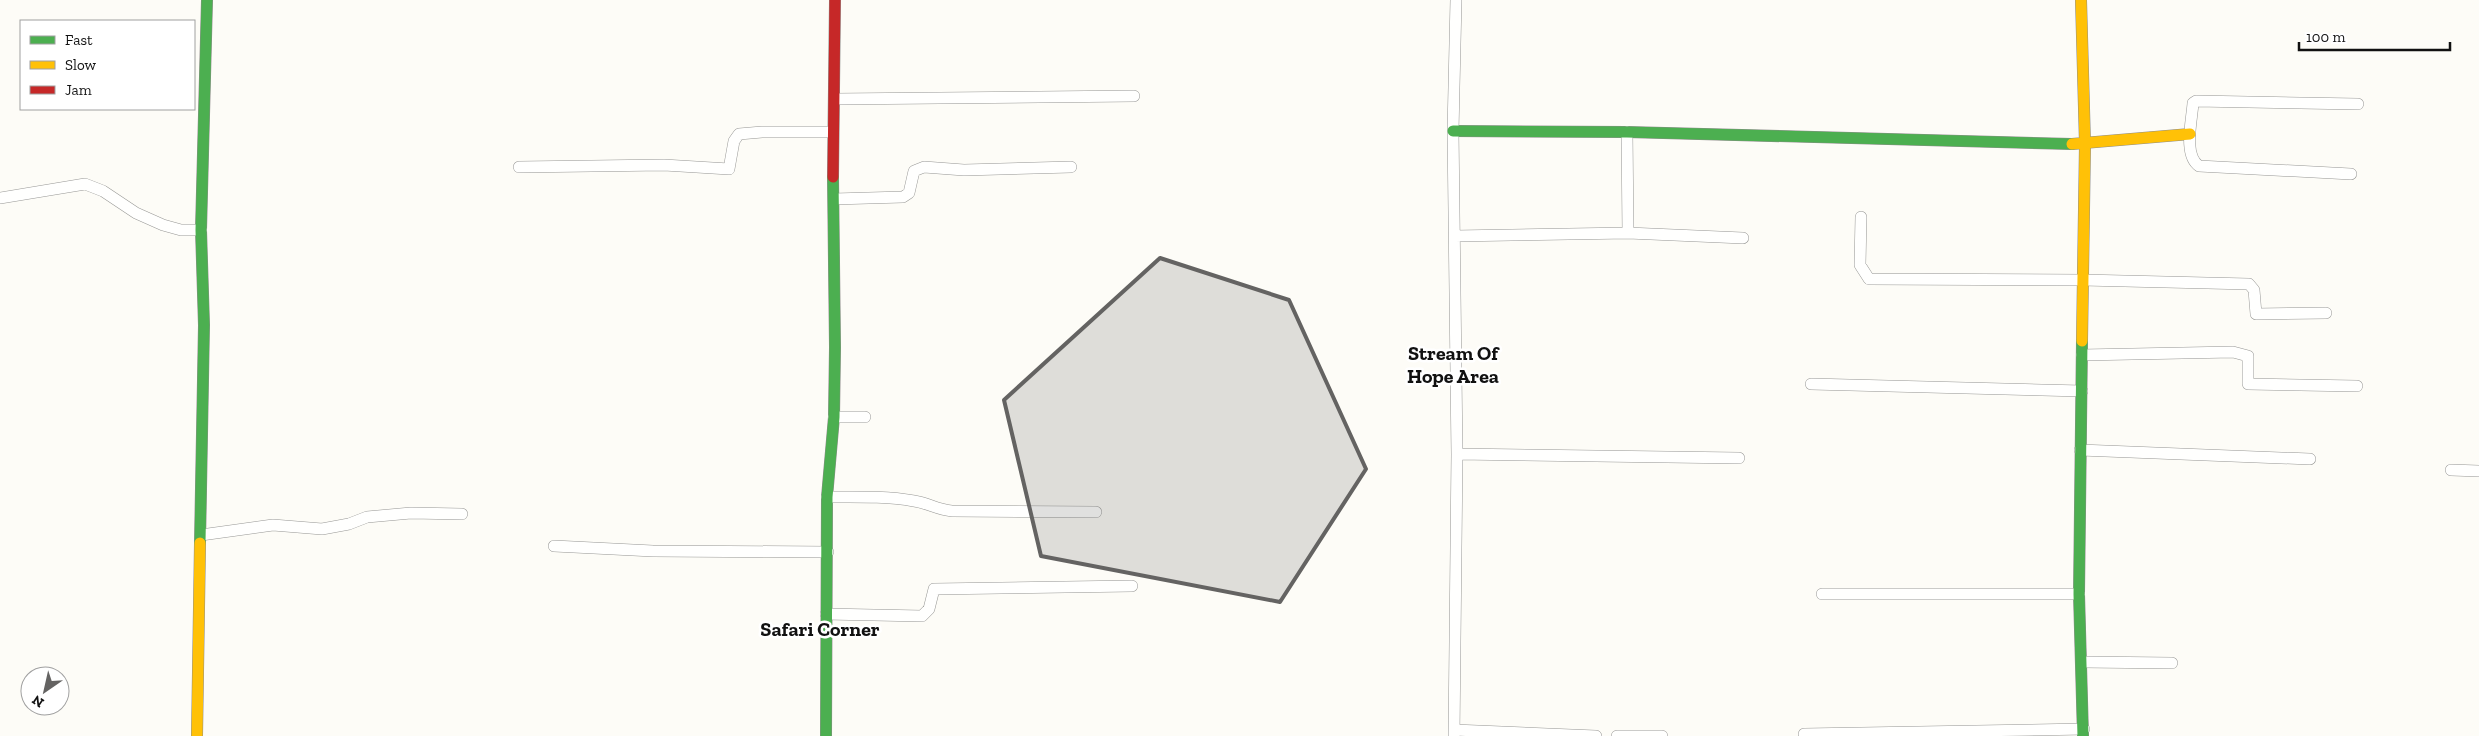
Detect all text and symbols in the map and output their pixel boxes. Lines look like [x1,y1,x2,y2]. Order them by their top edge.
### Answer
legend [20,20,195,110]
scale bar [2299,20,2450,52]
text: 100 m [2306,28,2345,46]
text: Fast [65,31,93,49]
text: Slow [65,56,97,74]
text: Jam [65,81,92,99]
district label: Stream Of Hope Area [1407,341,1500,388]
district label: Safari Corner [760,617,880,641]
north arrow [20,666,70,716]
text: N [29,691,47,711]

